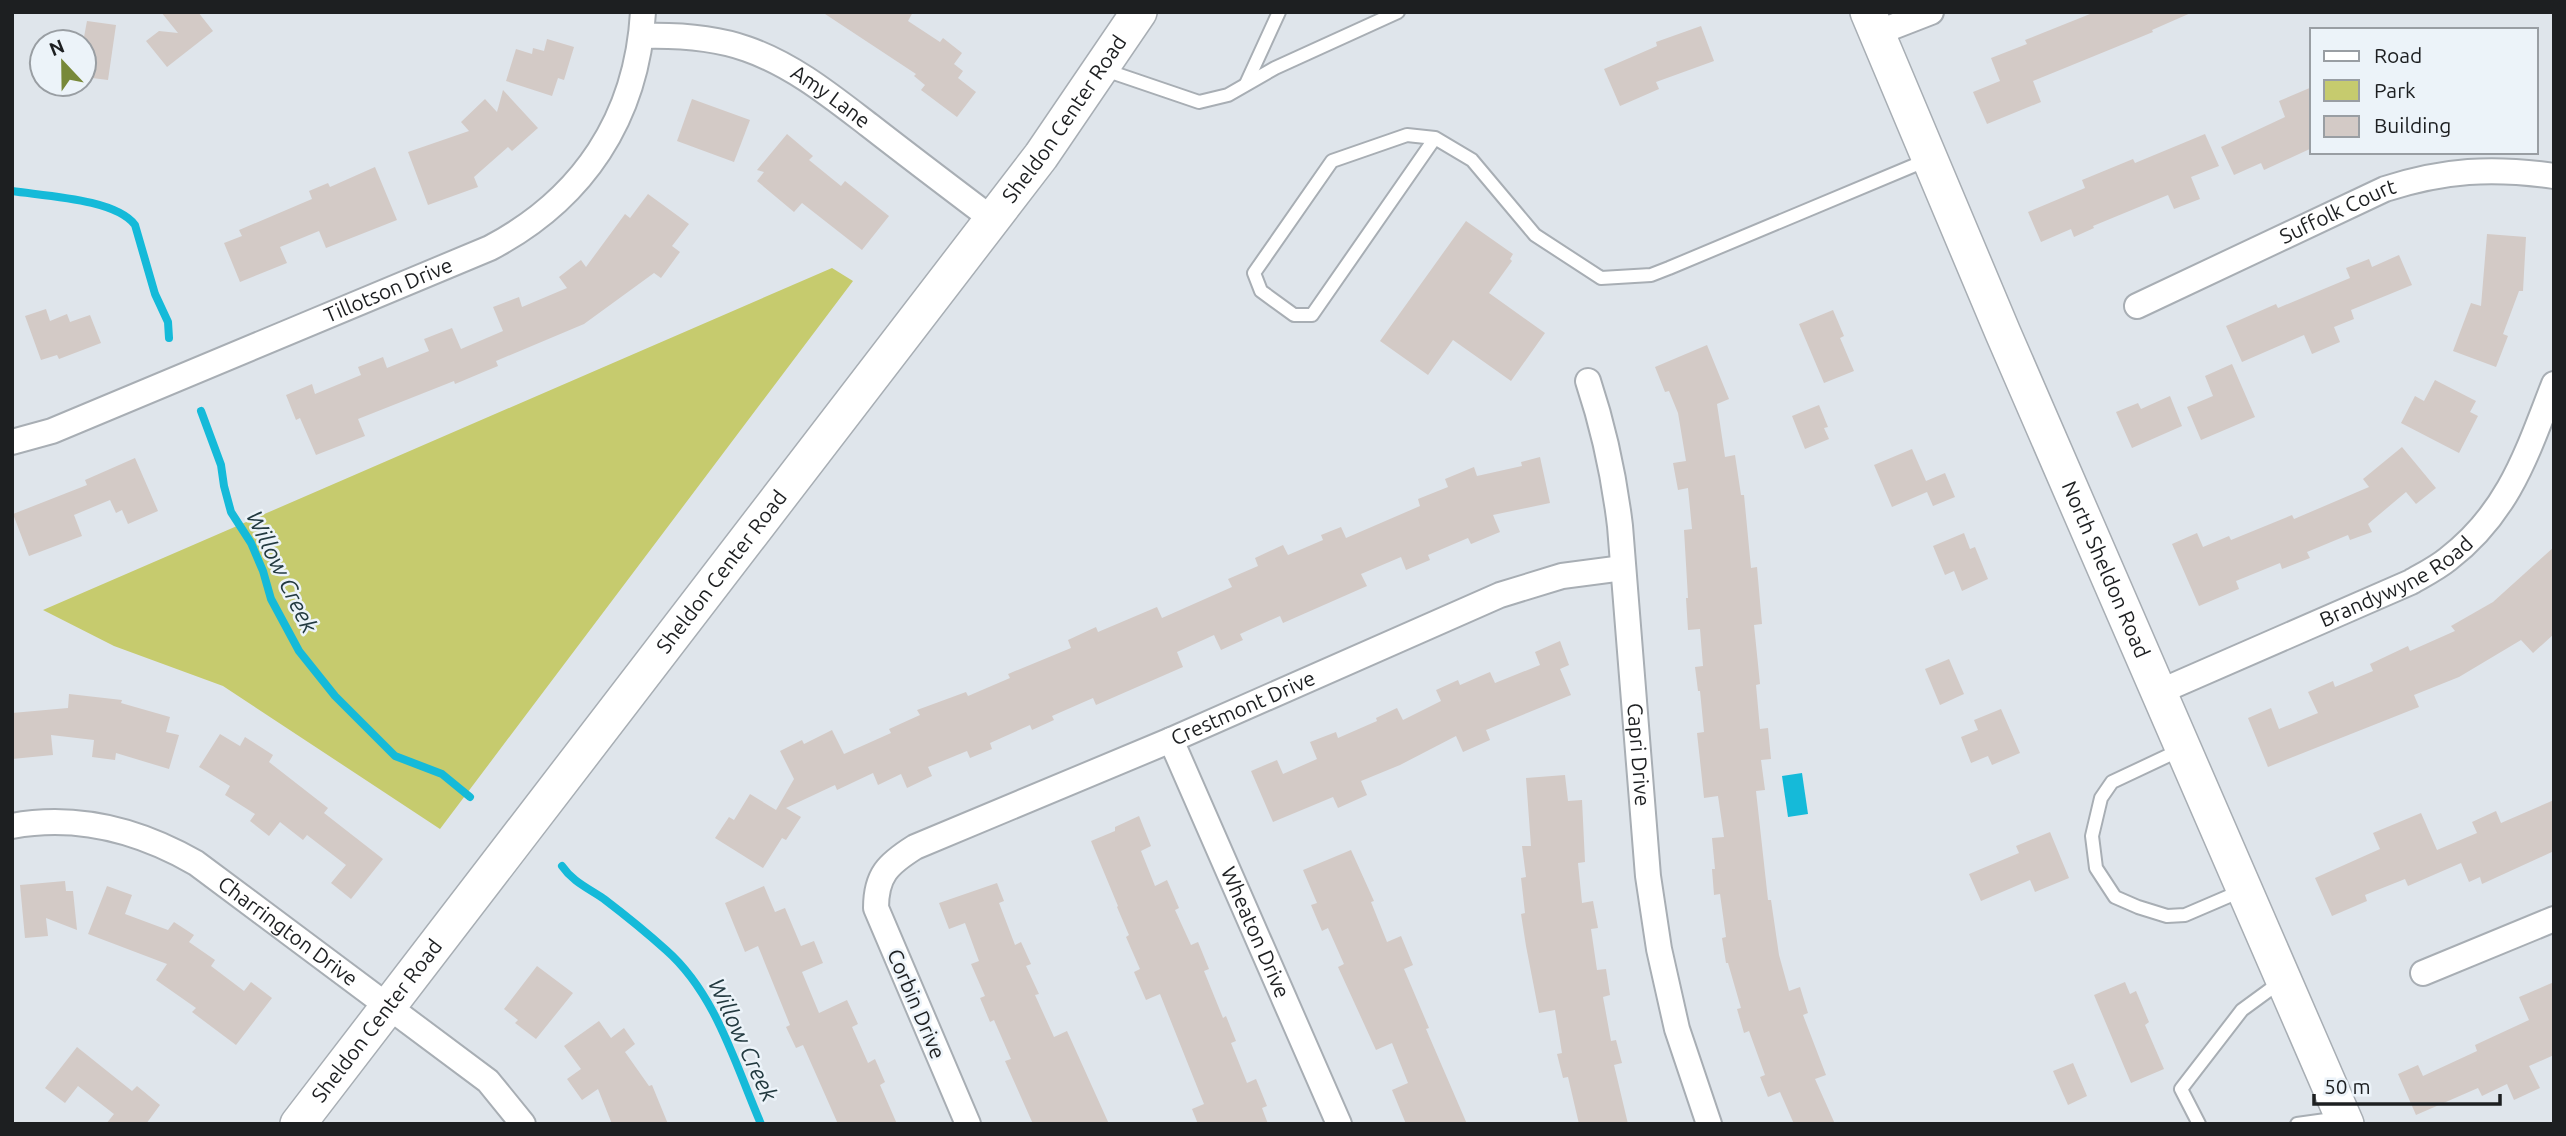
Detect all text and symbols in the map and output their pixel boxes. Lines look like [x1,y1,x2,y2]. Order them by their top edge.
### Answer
north arrow [28,28,98,98]
legend [2310,28,2538,154]
street label: Sheldon Center Road [997,30,1131,207]
text: N [46,34,67,60]
text: Road [2374,43,2422,67]
street label: Amy Lane [787,60,875,133]
text: Park [2374,78,2416,102]
text: Building [2374,113,2451,137]
street label: Suffolk Court [2275,173,2398,248]
street label: Tillotson Drive [320,252,456,327]
street label: North Sheldon Road [2058,477,2155,661]
street label: Sheldon Center Road [651,485,791,658]
water label: Willow Creek [242,507,323,637]
street label: Brandywyne Road [2316,531,2477,631]
street label: Crestmont Drive [1167,665,1318,750]
street label: Capri Drive [1623,702,1655,807]
street label: Wheaton Drive [1217,863,1295,1001]
street label: Charrington Drive [214,871,363,990]
street label: Sheldon Center Road [306,934,446,1107]
street label: Corbin Drive [883,945,951,1062]
water label: Willow Creek [704,974,783,1105]
scale bar [2314,1062,2500,1106]
text: 50 m [2324,1074,2371,1098]

